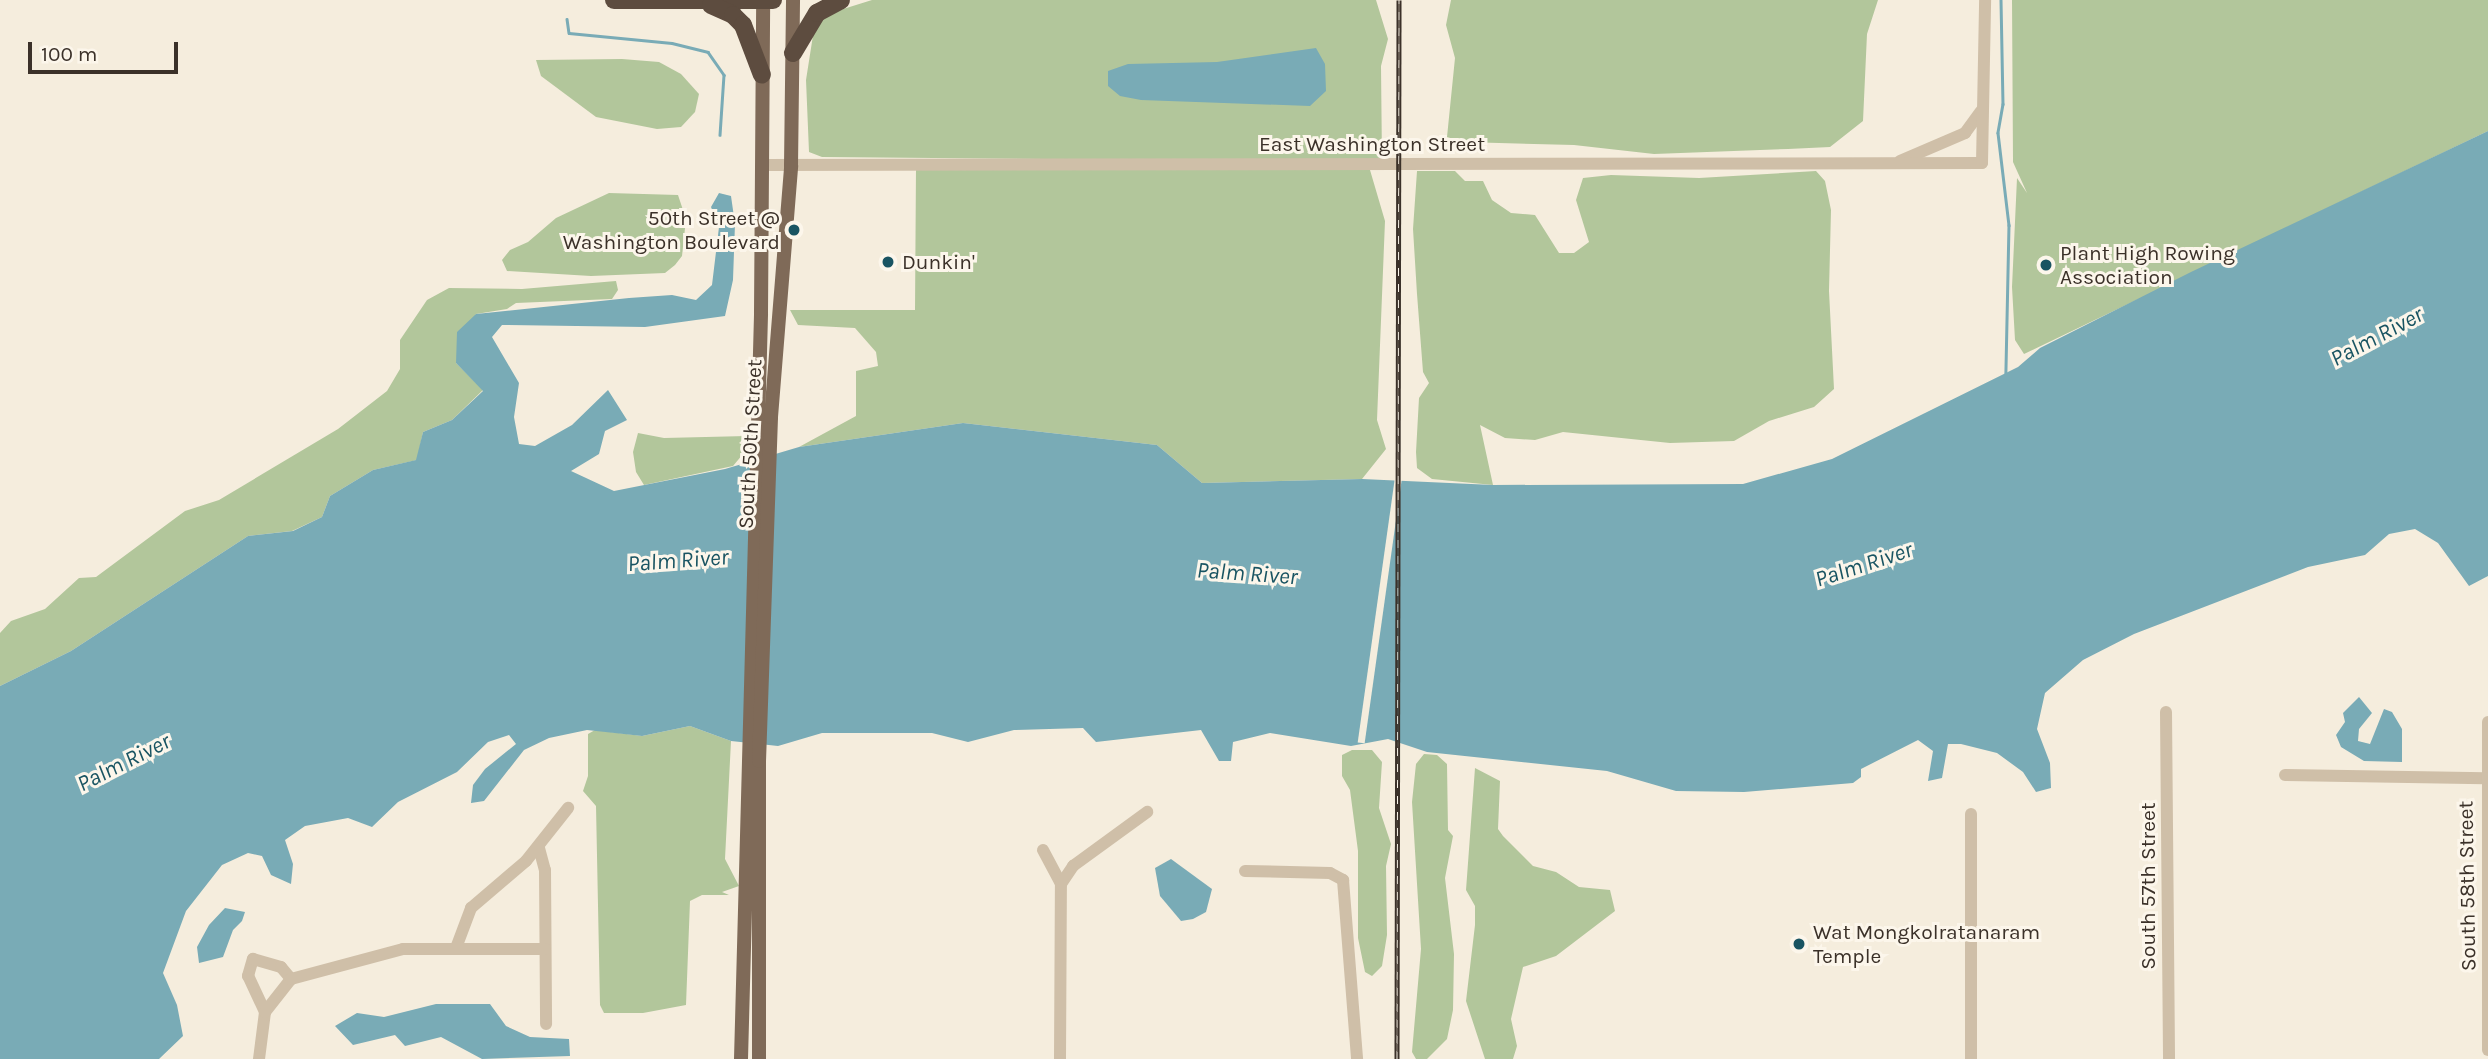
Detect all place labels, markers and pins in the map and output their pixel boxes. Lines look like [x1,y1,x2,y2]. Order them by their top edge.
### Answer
place label: 50th Street @ Washington Boulevard [563,205,780,255]
marker: 50th Street @ Washington Boulevard [786,222,802,238]
place label: Plant High Rowing Association [2060,240,2235,290]
place label: Dunkin' [902,249,975,275]
marker: Dunkin' [880,254,896,270]
marker: Plant High Rowing Association [2038,257,2054,273]
place label: Wat Mongkolratanaram Temple [1813,919,2040,969]
marker: Wat Mongkolratanaram Temple [1791,936,1807,952]

